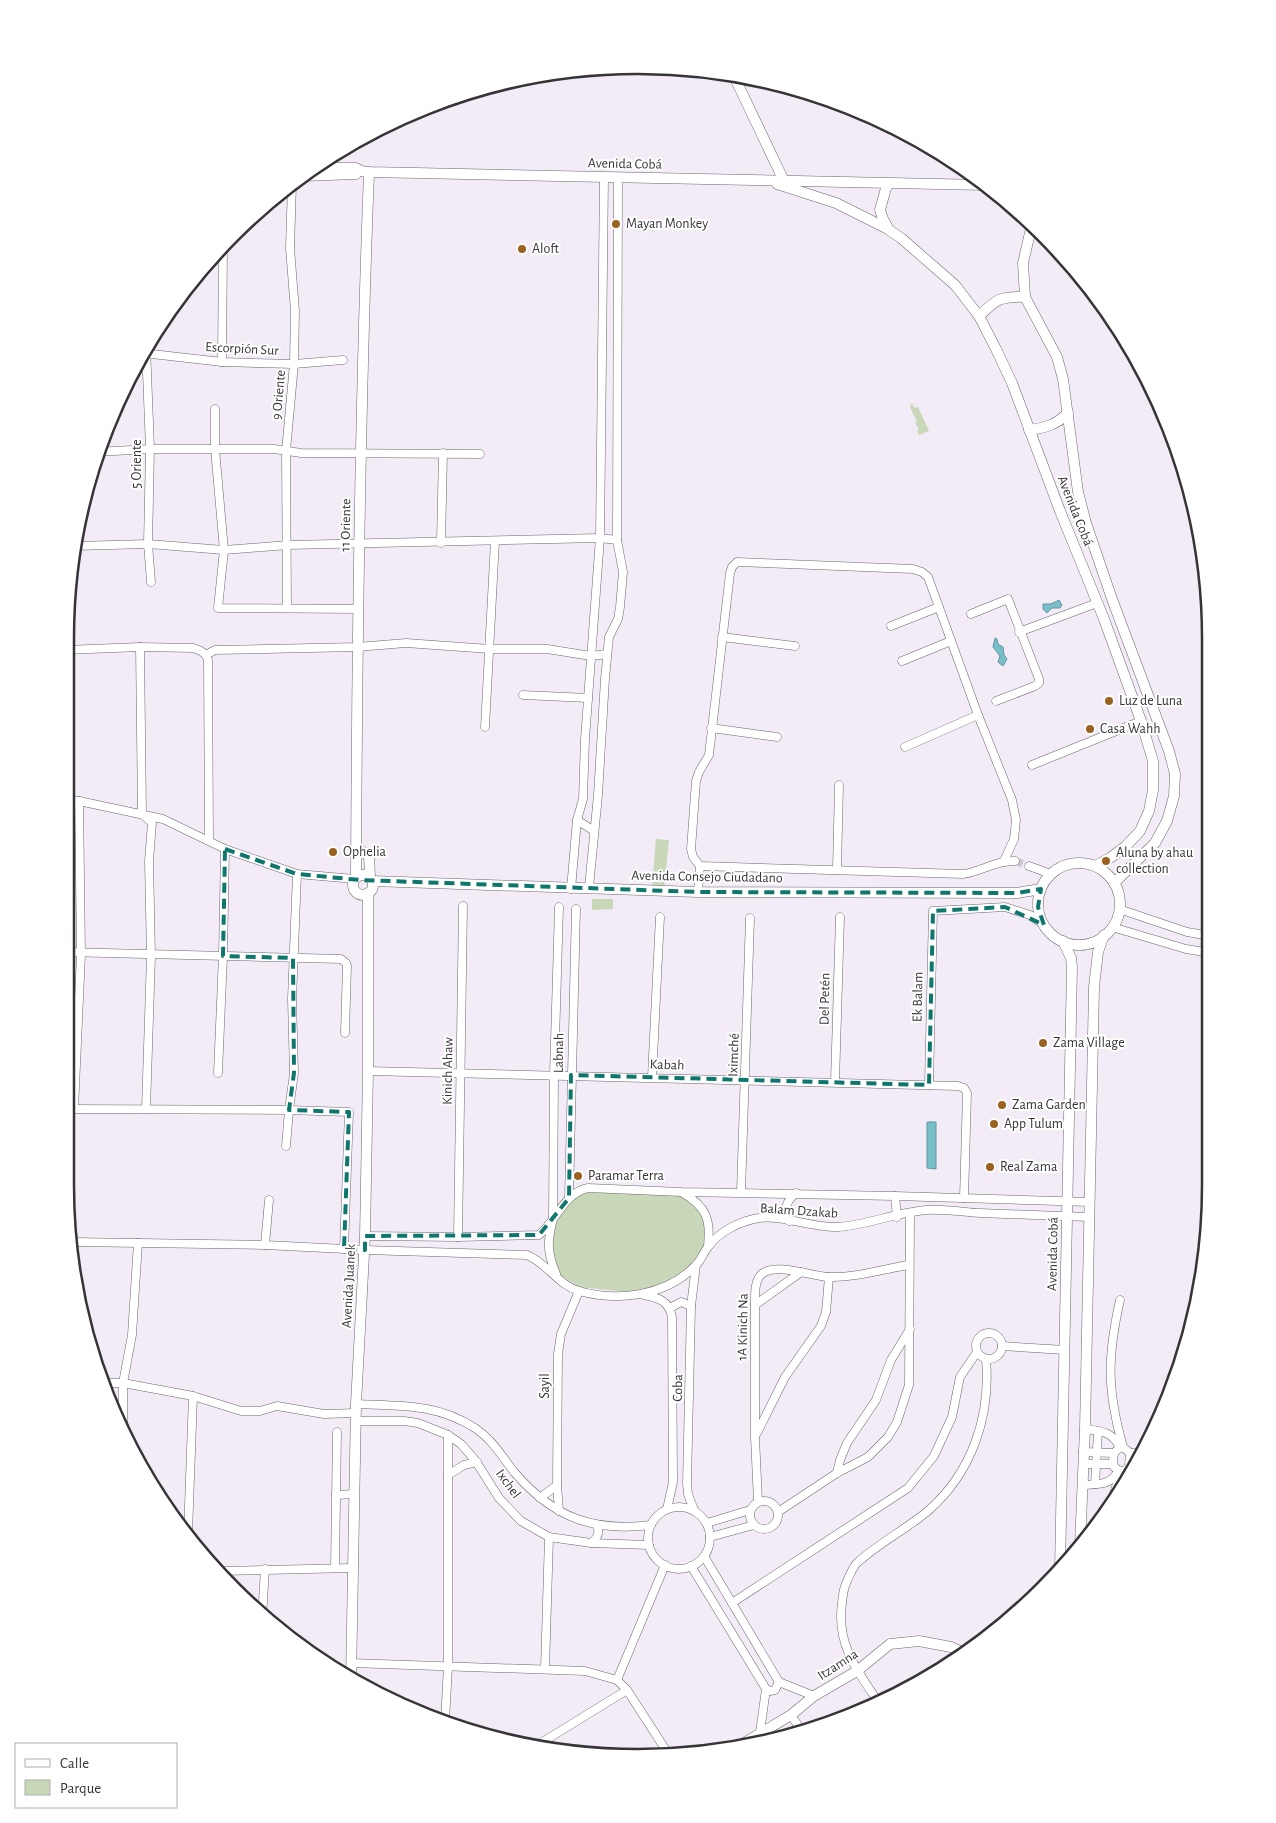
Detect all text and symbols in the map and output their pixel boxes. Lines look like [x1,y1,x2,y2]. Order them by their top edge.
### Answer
street label: Avenida Cobá [588,156,663,172]
place label: Mayan Monkey [626,217,708,231]
marker: Mayan Monkey [610,218,622,230]
place label: Aloft [532,242,559,256]
marker: Aloft [516,243,528,255]
street label: Escorpión Sur [205,340,280,358]
street label: 9 Oriente [270,369,288,421]
street label: 5 Oriente [130,439,144,489]
street label: Avenida Cobá [1055,474,1096,549]
street label: 11 Oriente [339,498,353,552]
place label: Luz de Luna [1119,694,1183,708]
marker: Luz de Luna [1103,695,1115,707]
place label: Casa Wahh [1100,722,1160,736]
marker: Casa Wahh [1084,723,1096,735]
place label: Ophelia [343,845,387,859]
marker: Ophelia [327,846,339,858]
place label: Aluna by ahau collection [1116,846,1193,876]
marker: Aluna by ahau collection [1100,855,1112,867]
street label: Avenida Consejo Ciudadano [631,869,783,885]
street label: Ek Balam [911,972,925,1022]
street label: Del Petén [818,973,832,1025]
street label: Labnah [552,1033,566,1073]
street label: Iximché [726,1033,742,1077]
street label: Kinich Ahaw [440,1036,456,1105]
place label: Zama Village [1053,1036,1125,1050]
marker: Zama Village [1037,1037,1049,1049]
street label: Kabah [649,1057,685,1073]
place label: Zama Garden [1012,1098,1086,1112]
marker: Zama Garden [996,1099,1008,1111]
place label: App Tulum [1004,1117,1063,1131]
marker: App Tulum [988,1118,1000,1130]
place label: Real Zama [1000,1160,1058,1174]
marker: Real Zama [984,1161,996,1173]
place label: Paramar Terra [588,1169,665,1183]
marker: Paramar Terra [572,1170,584,1182]
street label: Balam Dzakab [759,1201,839,1221]
street label: Avenida Cobá [1045,1216,1061,1291]
street label: Avenida Juanek [340,1243,358,1329]
street label: 1A Kinich Na [735,1293,751,1361]
street label: Sayil [538,1373,552,1399]
street label: Coba [671,1374,685,1402]
street label: Ixchel [493,1467,523,1501]
street label: Itzamna [815,1647,861,1683]
legend [15,1743,178,1808]
text: Calle [60,1756,89,1771]
text: Parque [60,1781,101,1796]

